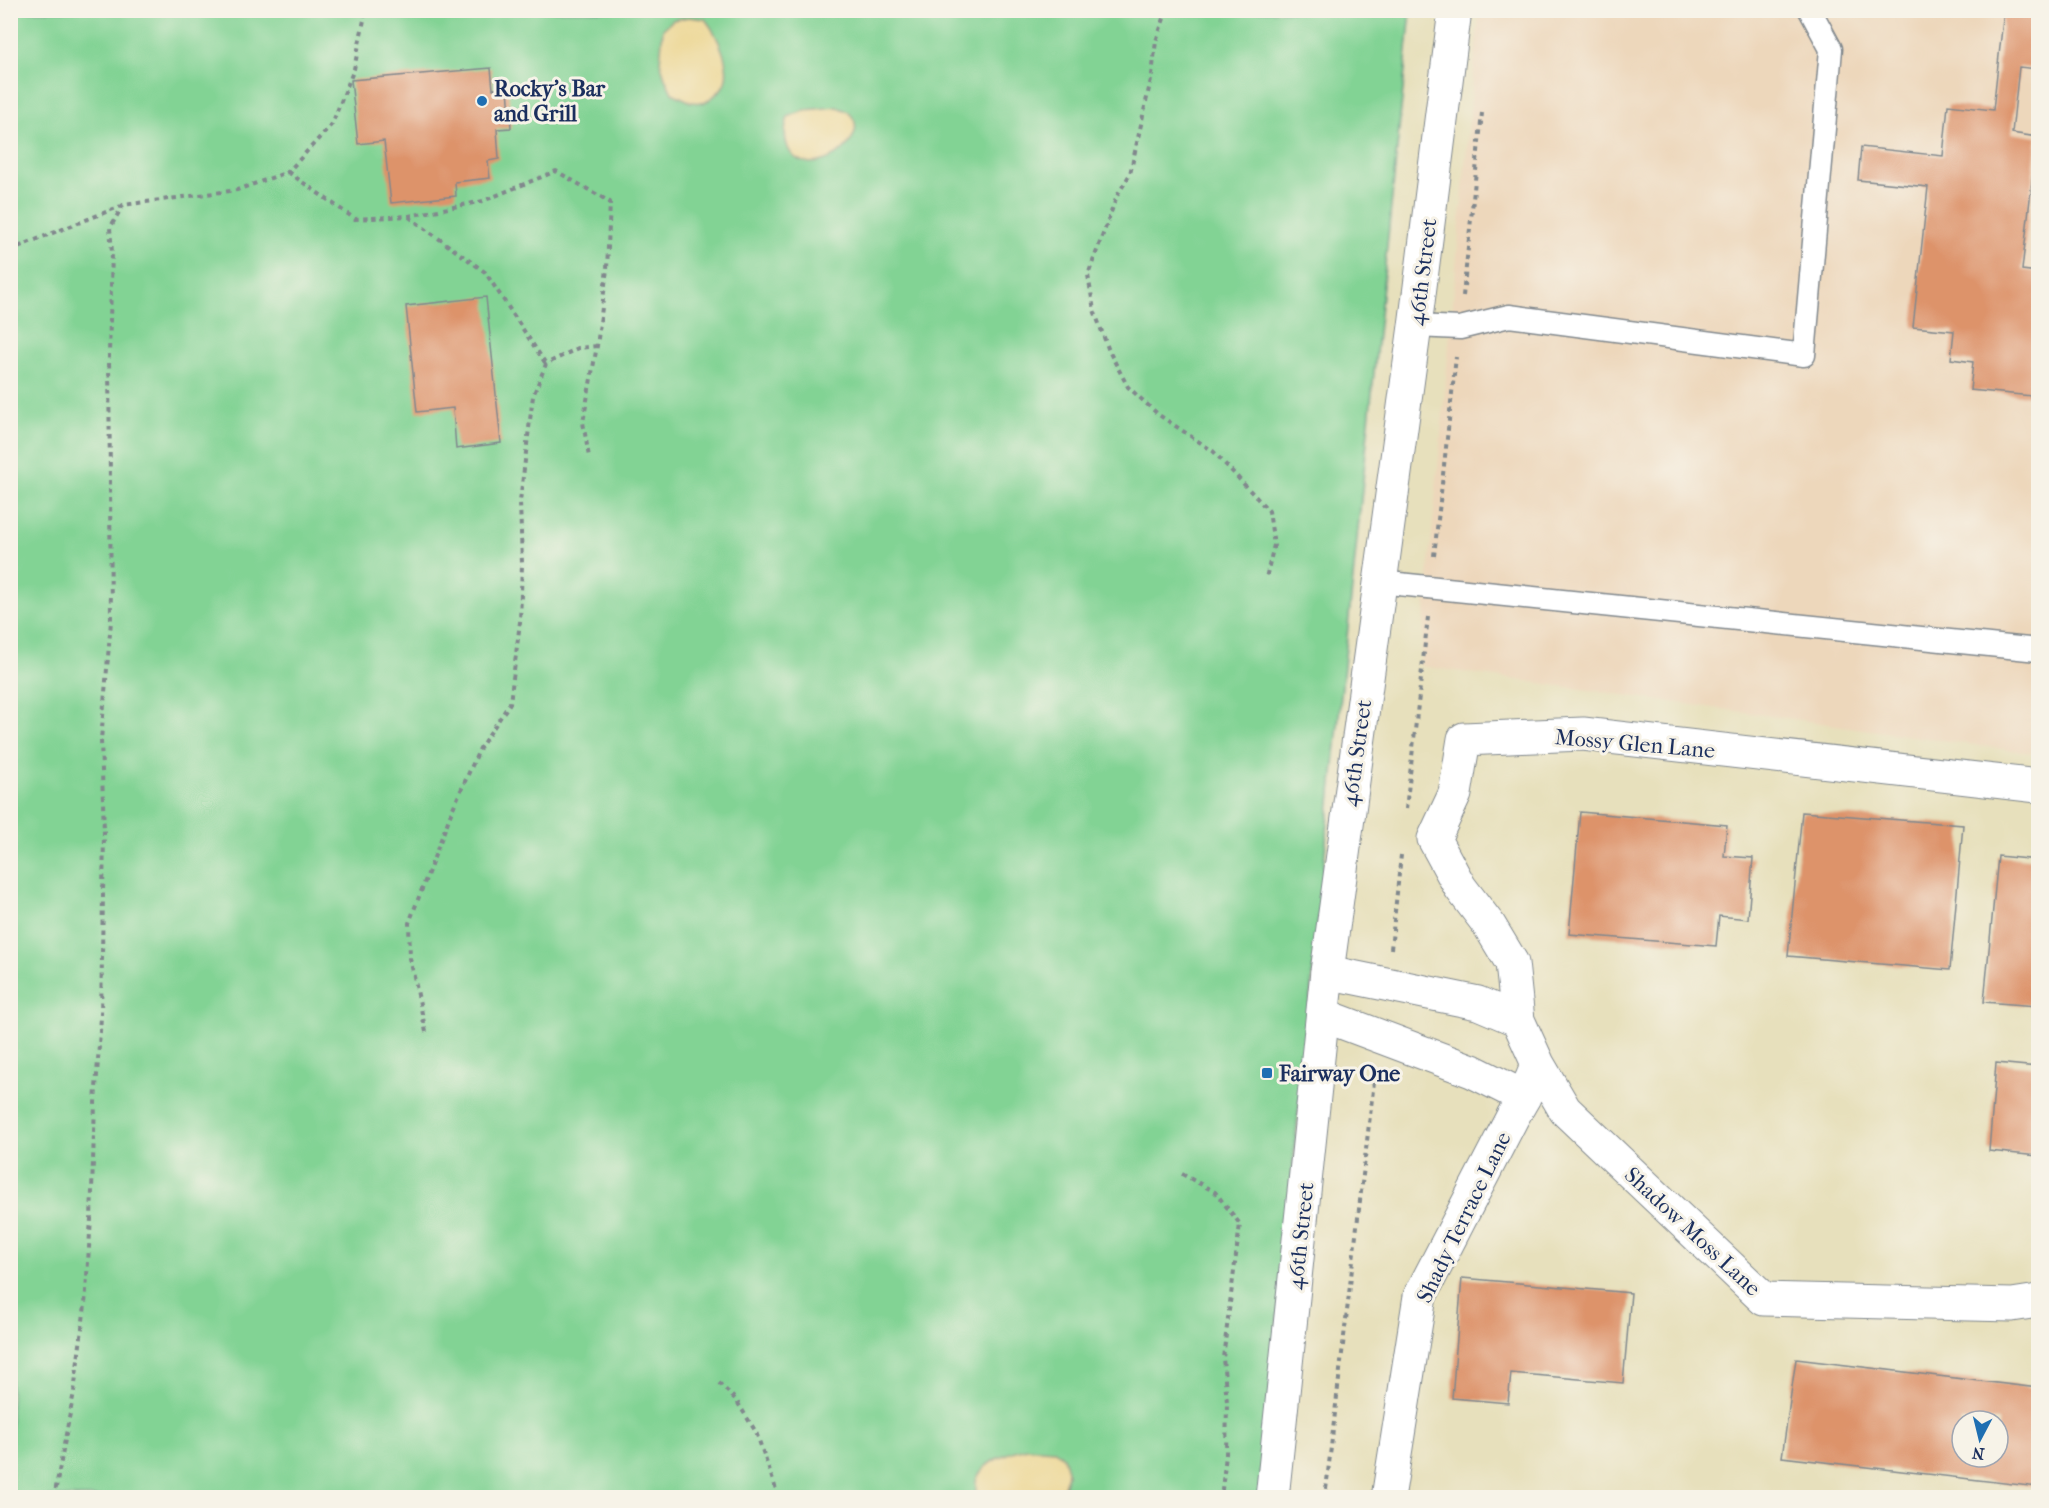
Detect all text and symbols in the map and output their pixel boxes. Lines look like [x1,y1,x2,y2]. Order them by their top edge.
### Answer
place label: Rocky's Bar and Grill [494,76,606,127]
marker: Rocky's Bar and Grill [475,94,489,108]
street label: 46th Street [1404,217,1442,327]
street label: 46th Street [1337,698,1377,808]
street label: Mossy Glen Lane [1554,724,1716,764]
place label: Fairway One [1278,1061,1400,1087]
marker: Fairway One [1260,1066,1274,1080]
street label: Shady Terrace Lane [1411,1128,1517,1307]
street label: Shadow Moss Lane [1619,1162,1766,1302]
street label: 46th Street [1282,1181,1320,1291]
north arrow [1950,1409,2010,1469]
text: N [1970,1443,1985,1464]

